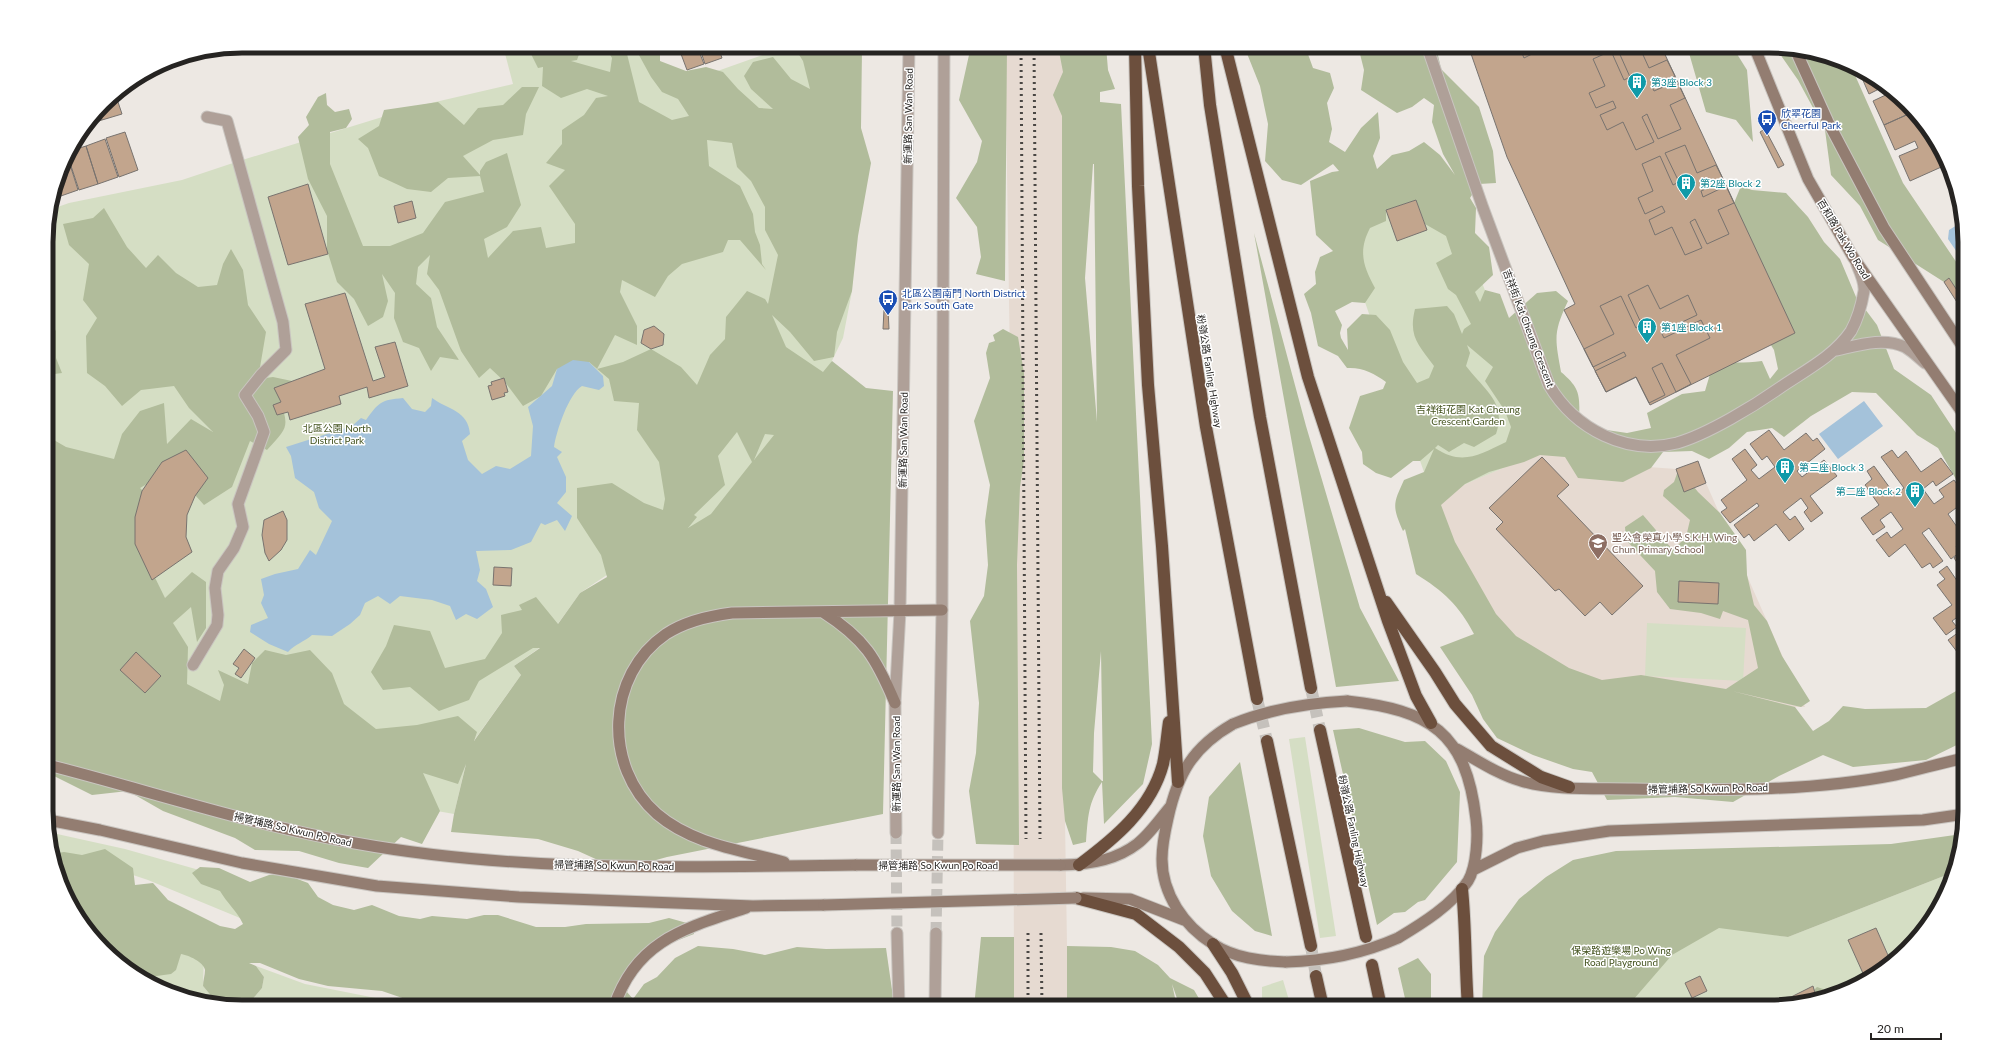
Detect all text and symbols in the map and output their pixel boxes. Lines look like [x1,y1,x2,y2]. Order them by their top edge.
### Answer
street label: 新運路 San Wan Road [901,68,915,164]
building icon: 第3座 Block 3 [1626,71,1648,99]
place label: 第3座 Block 3 [1651,76,1712,88]
place label: 欣翠花園 Cheerful Park [1781,107,1842,131]
bus stop icon: 欣翠花園 Cheerful Park [1756,108,1778,136]
building icon: 第2座 Block 2 [1675,172,1697,200]
place label: 第2座 Block 2 [1700,177,1761,189]
street label: 百和路 Pak Wo Road [1815,197,1873,281]
street label: 吉祥街 Kat Cheung Crescent [1501,267,1557,389]
place label: 北區公園南門 North District Park South Gate [902,287,1026,311]
bus stop icon: 北區公園南門 North District Park South Gate [877,288,899,316]
street label: 粉嶺公路 Fanling Highway [1195,313,1225,429]
building icon: 第1座 Block 1 [1636,316,1658,344]
place label: 第1座 Block 1 [1661,321,1722,333]
street label: 新運路 San Wan Road [896,392,910,488]
park label: 吉祥街花園 Kat Cheung Crescent Garden [1416,403,1520,427]
park label: 北區公園 North District Park [303,422,371,446]
building icon: 第三座 Block 3 [1774,456,1796,484]
place label: 第三座 Block 3 [1799,461,1864,473]
building icon: 第二座 Block 2 [1904,480,1926,508]
place label: 第二座 Block 2 [1836,485,1901,497]
place label: 聖公會榮真小學 S.K.H. Wing Chun Primary School [1612,531,1737,555]
school or university icon: 聖公會榮真小學 S.K.H. Wing Chun Primary School [1587,532,1609,560]
street label: 新運路 San Wan Road [890,716,902,812]
street label: 粉嶺公路 Fanling Highway [1336,774,1372,889]
street label: 掃管埔路 So Kwun Po Road [1648,781,1768,795]
street label: 掃管埔路 So Kwun Po Road [233,810,353,848]
street label: 掃管埔路 So Kwun Po Road [554,858,674,872]
street label: 掃管埔路 So Kwun Po Road [878,859,998,871]
park label: 保榮路遊樂場 Po Wing Road Playground [1571,944,1671,968]
scale bar [1871,1015,1941,1041]
text: 20 m [1877,1021,1904,1036]

